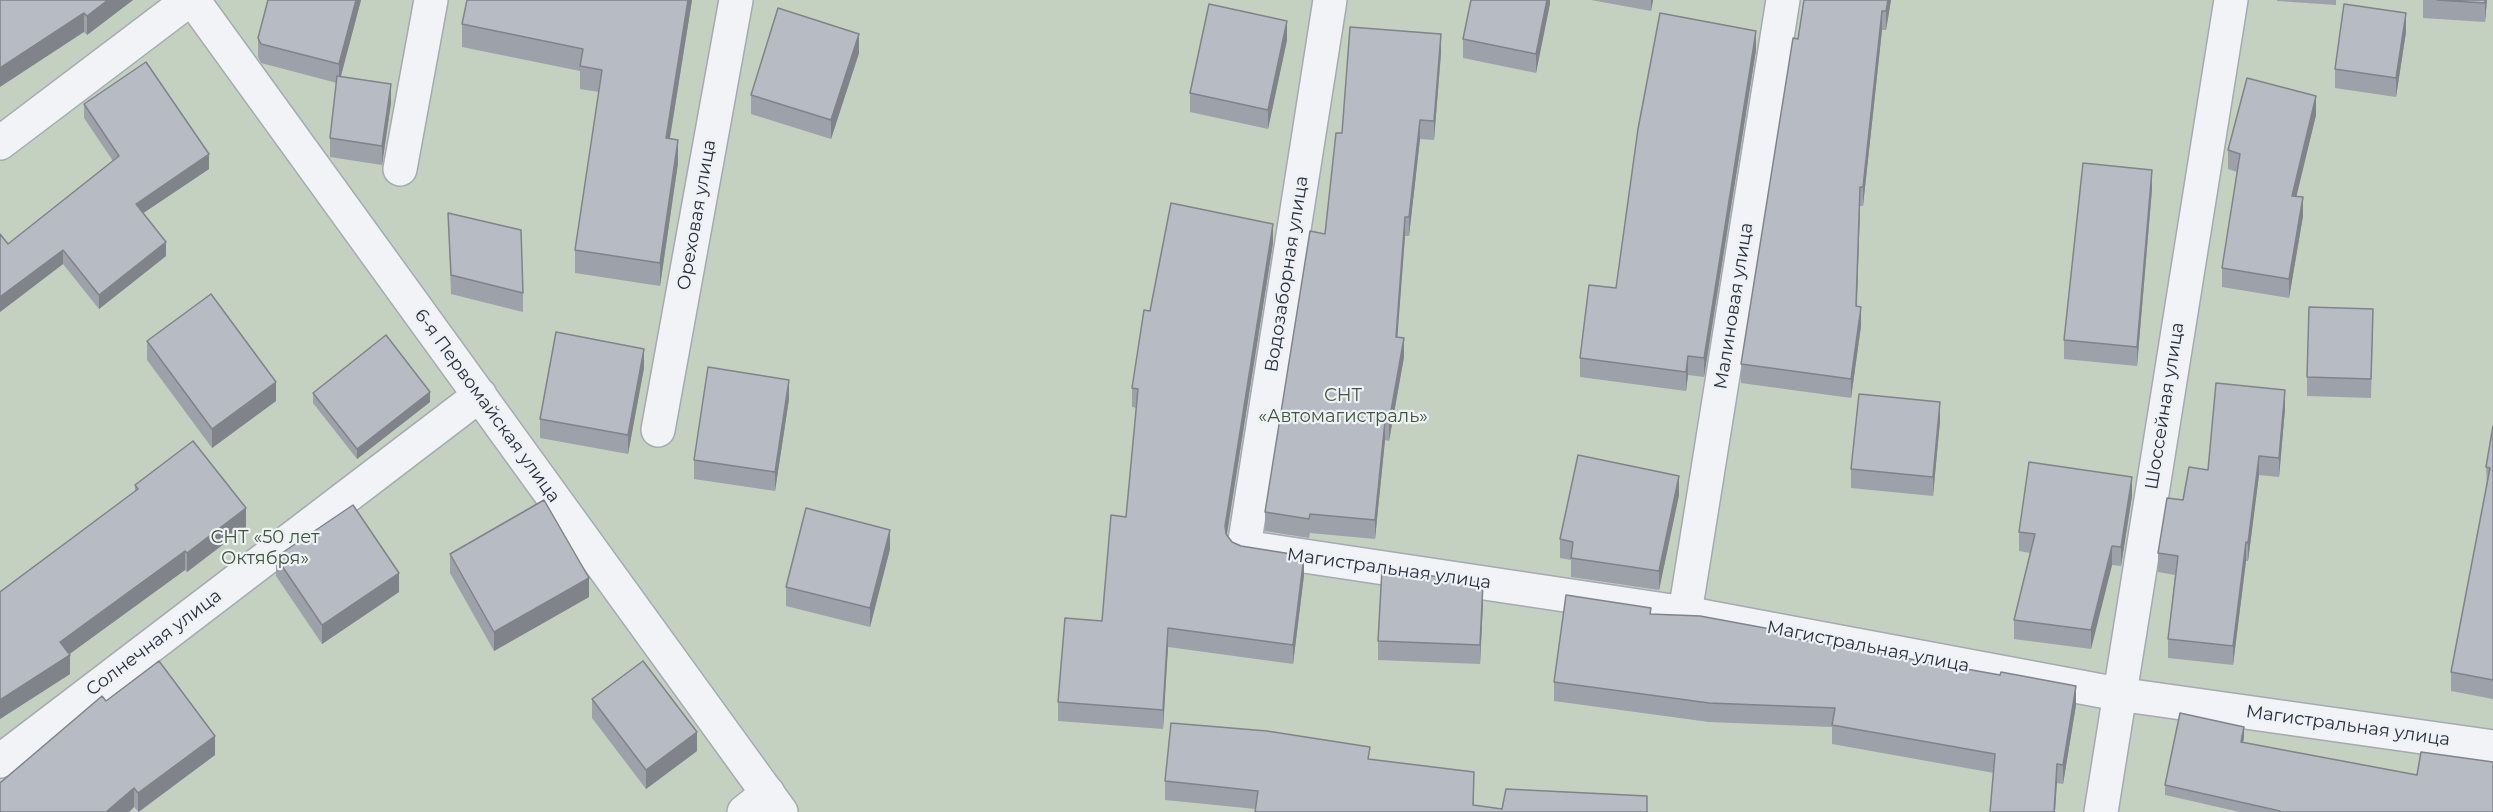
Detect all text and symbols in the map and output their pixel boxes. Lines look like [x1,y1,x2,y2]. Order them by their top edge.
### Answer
street label: Ореховая улица [673,138,721,292]
street label: Водозаборная улица [1261,174,1313,374]
street label: Малиновая улица [1710,221,1758,391]
street label: 6-я Первомайская улица [410,305,564,507]
street label: Шоссейная улица [2141,321,2189,491]
park label: СНТ «Автомагистраль» [1258,385,1428,428]
park label: СНТ «50 лет Октября» [210,527,320,570]
street label: Магистральная улица [1286,544,1492,594]
street label: Солнечная улица [82,585,226,701]
street label: Магистральная улица [1765,617,1971,677]
street label: Магистральная улица [2245,701,2451,751]

